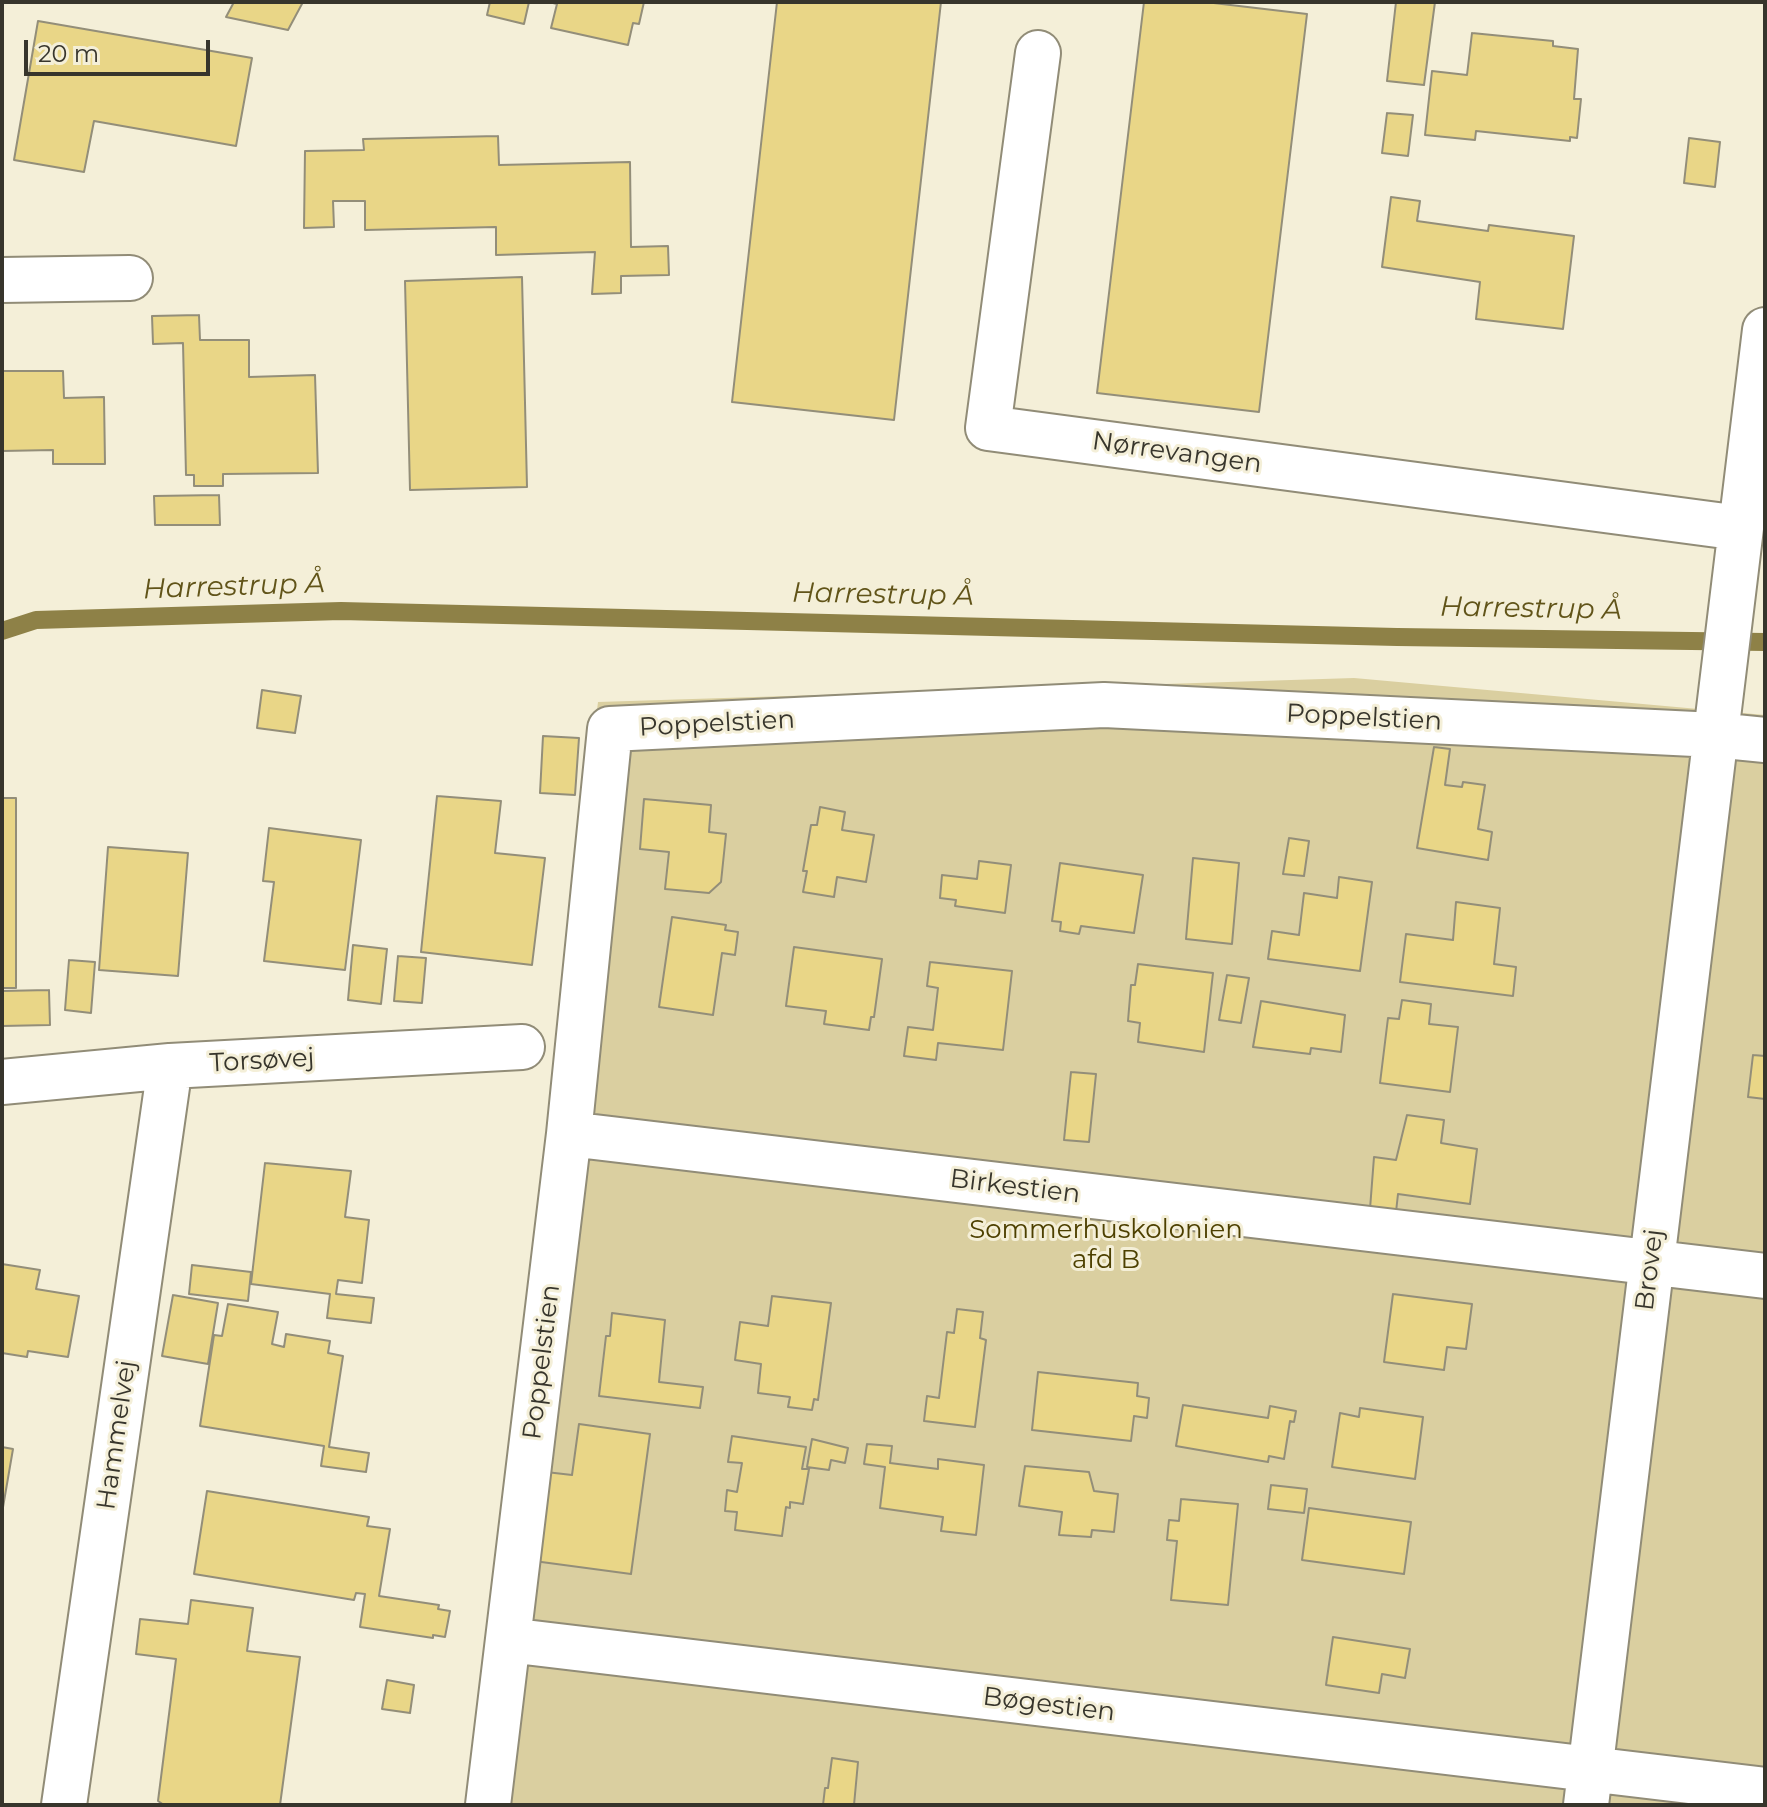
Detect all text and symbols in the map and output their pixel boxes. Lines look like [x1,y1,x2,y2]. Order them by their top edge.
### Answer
scale bar [28,24,214,74]
text: 20 m [38,39,99,68]
street label: Nørrevangen [1090,426,1264,480]
water label: Harrestrup Å [142,567,326,607]
water label: Harrestrup Å [792,577,974,613]
water label: Harrestrup Å [1440,591,1622,627]
street label: Poppelstien [1285,698,1443,738]
street label: Poppelstien [638,704,796,744]
street label: Torsøvej [209,1043,315,1079]
street label: Birkestien [948,1164,1082,1210]
park label: Sommerhuskolonien afd B [969,1214,1243,1276]
street label: Brovej [1630,1227,1670,1313]
street label: Poppelstien [517,1283,567,1441]
street label: Hammelvej [91,1358,143,1512]
street label: Bøgestien [981,1681,1117,1729]

